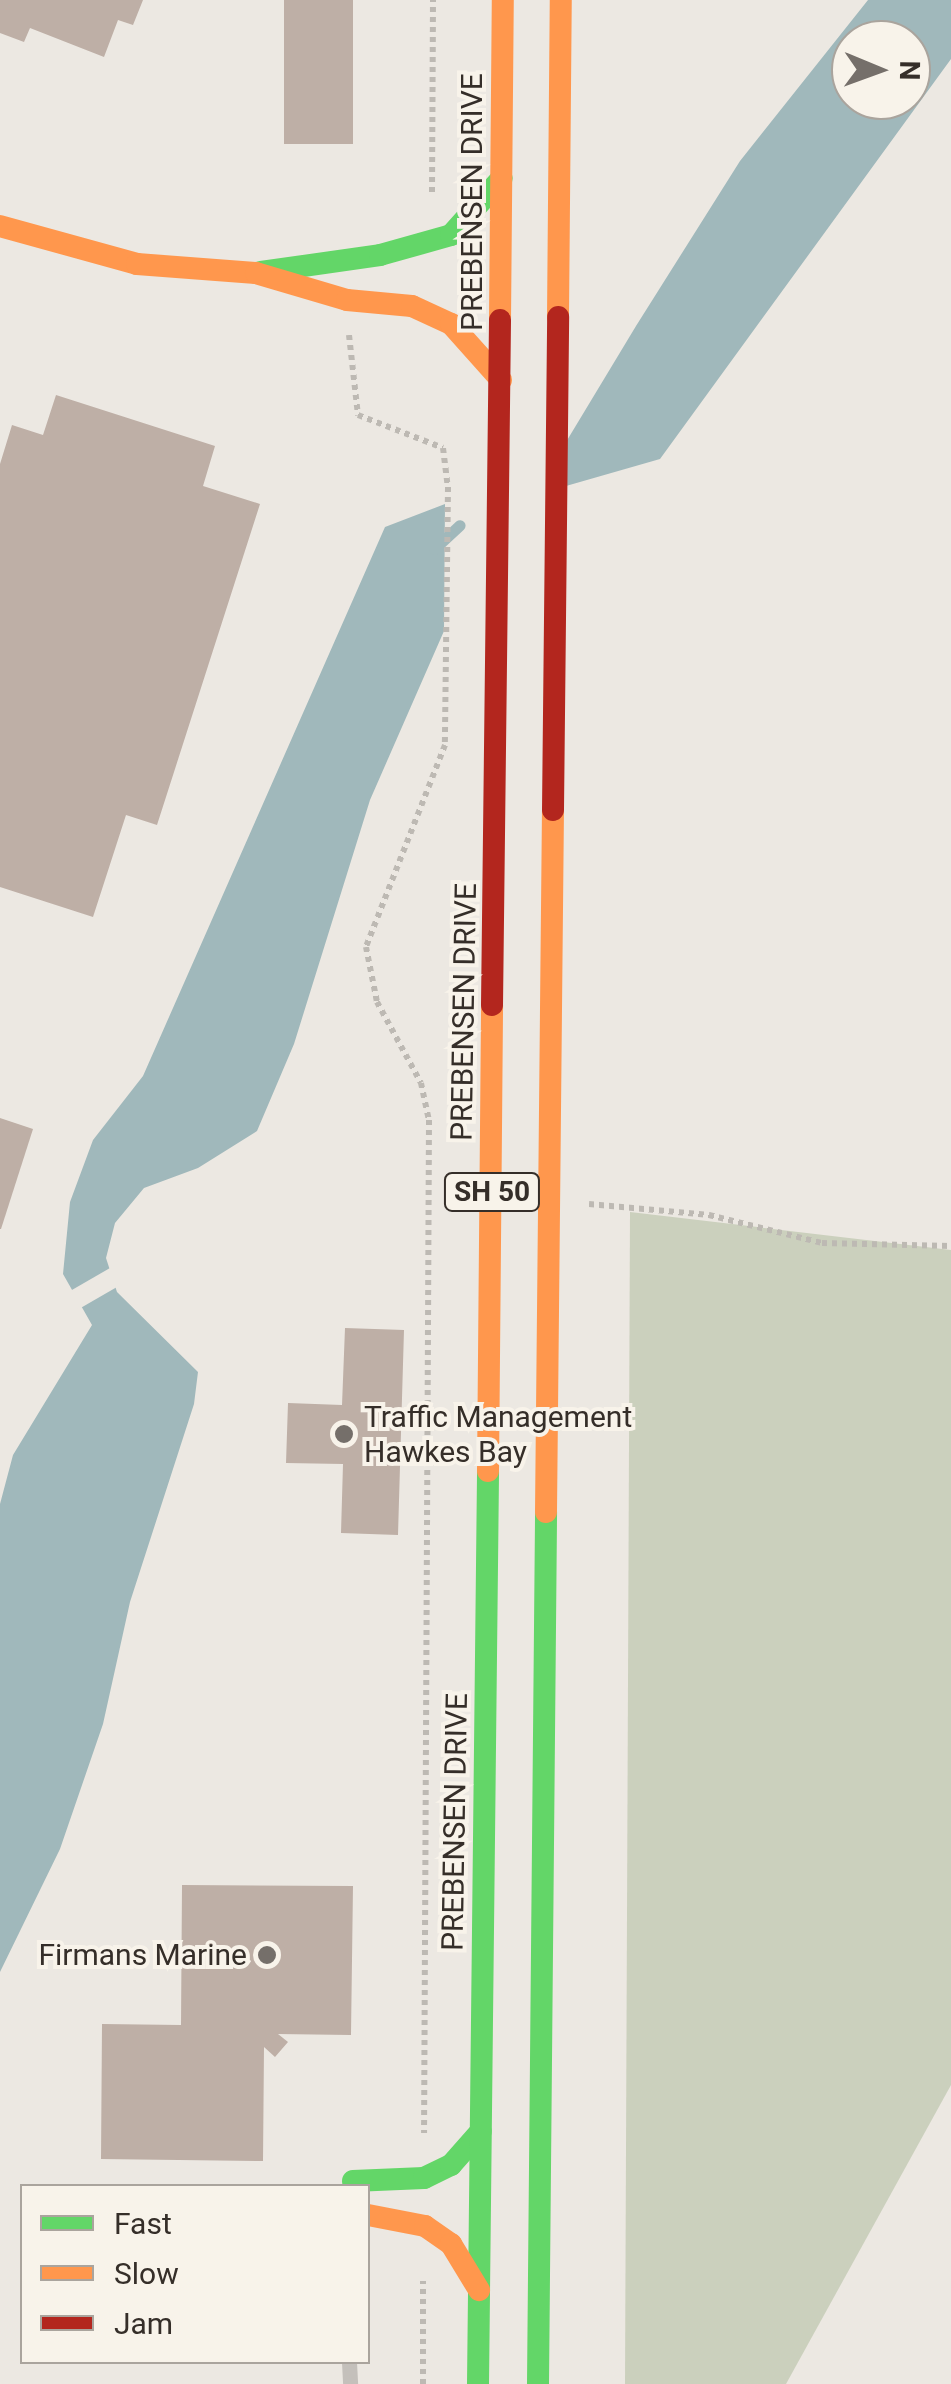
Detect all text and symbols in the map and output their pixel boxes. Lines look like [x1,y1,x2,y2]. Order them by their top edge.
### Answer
north arrow [831,20,931,120]
text: N [893,60,926,81]
street label: PREBENSEN DRIVE [454,73,490,331]
street label: PREBENSEN DRIVE [444,883,484,1141]
road number: SH 50 [442,1169,542,1215]
place label: Traffic Management Hawkes Bay [364,1399,632,1470]
marker: Traffic Management Hawkes Bay [333,1423,355,1445]
street label: PREBENSEN DRIVE [435,1693,475,1951]
place label: Firmans Marine [38,1937,247,1973]
marker: Firmans Marine [256,1944,278,1966]
legend [20,2184,370,2364]
text: Fast [114,2206,172,2241]
text: Slow [114,2256,179,2291]
text: Jam [114,2306,173,2341]

